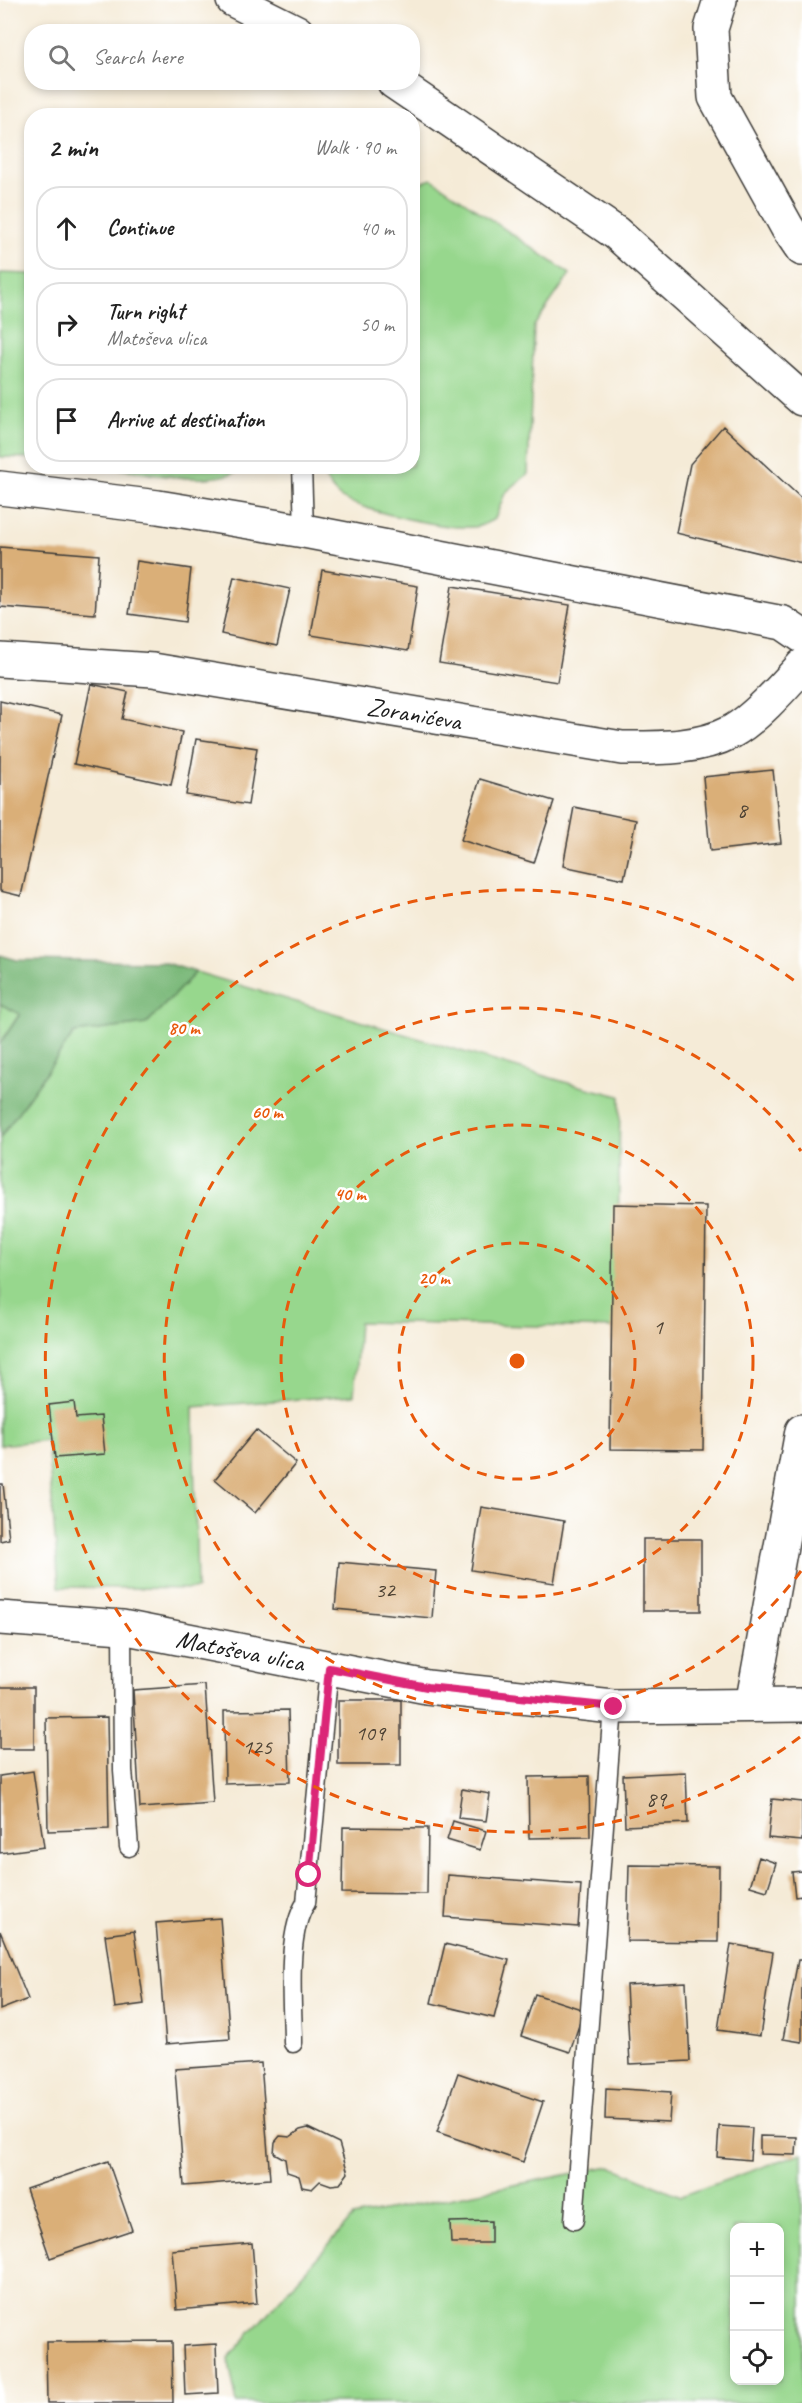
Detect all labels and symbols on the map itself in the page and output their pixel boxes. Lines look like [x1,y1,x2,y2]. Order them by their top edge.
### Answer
street label: Zoranićeva [364,689,465,738]
house number: 8 [737,796,749,824]
text: 80 m [169,1017,201,1039]
text: 60 m [251,1101,284,1123]
text: 40 m [335,1183,367,1205]
text: 20 m [419,1267,451,1289]
house number: 1 [653,1313,664,1341]
centre of rings [507,1351,527,1371]
house number: 32 [375,1576,397,1604]
street label: Matoševa ulica [174,1622,309,1679]
route end [600,1693,626,1719]
house number: 109 [355,1719,387,1747]
house number: 125 [242,1733,273,1761]
house number: 89 [646,1785,668,1813]
route start [295,1861,321,1887]

